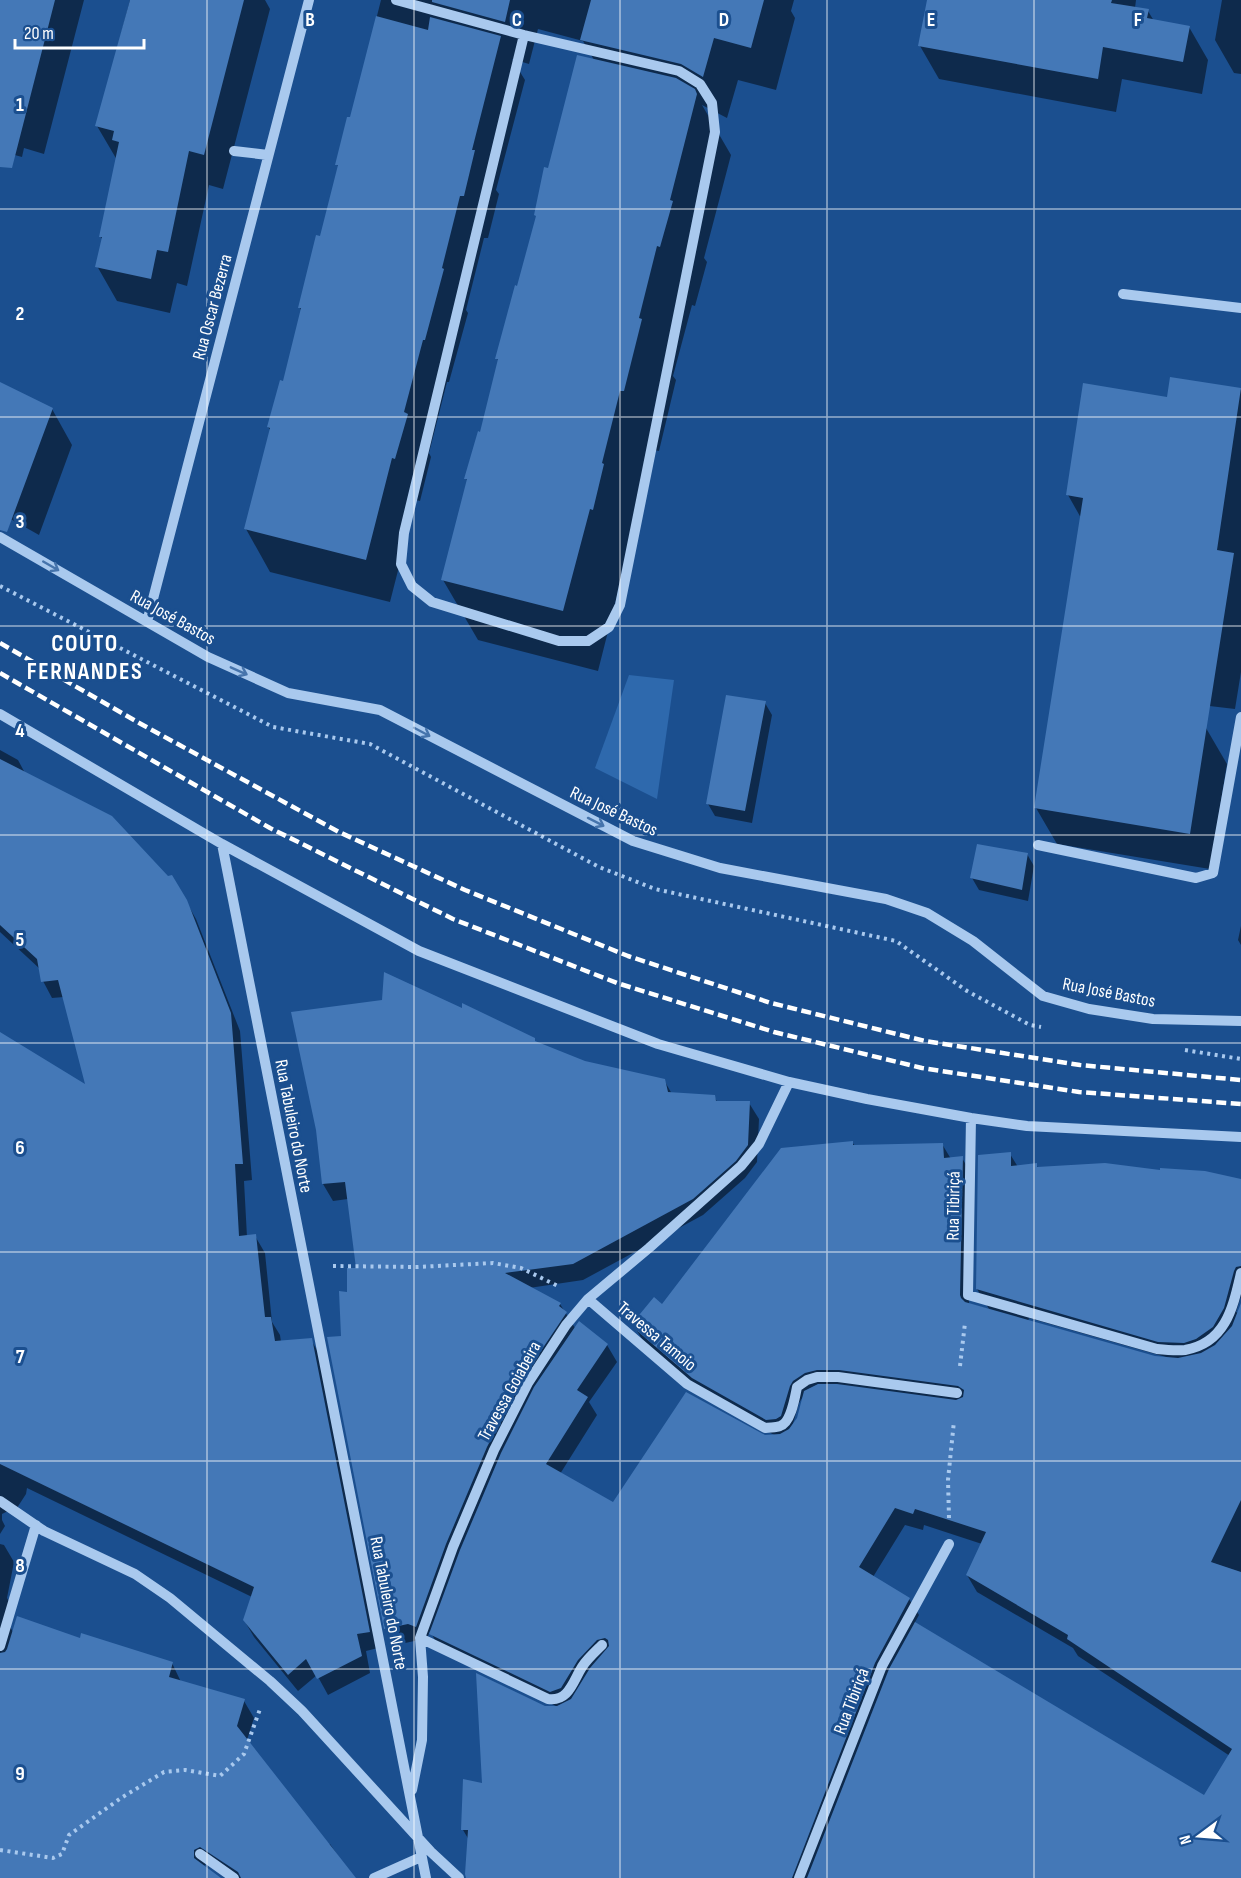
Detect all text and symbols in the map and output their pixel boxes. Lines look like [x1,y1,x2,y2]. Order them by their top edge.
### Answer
text: B [305,8,315,32]
text: C [512,8,522,32]
text: D [719,8,729,32]
text: E [927,8,935,32]
text: F [1134,8,1142,32]
scale bar [15,12,144,50]
text: 20 m [24,23,54,44]
text: 1 [16,93,24,117]
street label: Rua Oscar Bezerra [188,252,237,362]
text: 2 [16,302,24,326]
text: 3 [16,510,25,534]
one-way arrow [42,560,59,572]
street label: Rua José Bastos [127,585,219,649]
district label: COUTO FERNANDES [27,629,143,686]
one-way arrow [230,665,248,677]
text: 4 [15,719,25,743]
one-way arrow [413,727,431,738]
street label: Rua José Bastos [567,782,661,841]
one-way arrow [586,817,604,828]
text: 5 [16,928,25,952]
street label: Rua José Bastos [1061,973,1157,1012]
street label: Rua Tabuleiro do Norte [270,1058,317,1194]
text: 6 [15,1136,25,1160]
street label: Rua Tibiriçá [942,1171,965,1241]
street label: Travessa Tamoio [613,1297,701,1376]
street label: Travessa Goiabeira [473,1338,546,1445]
text: 7 [16,1345,25,1369]
street label: Rua Tabuleiro do Norte [365,1535,412,1671]
text: 8 [15,1554,25,1578]
street label: Rua Tibiriçá [829,1665,874,1737]
text: 9 [15,1762,25,1786]
north arrow [1169,1806,1229,1866]
text: N [1176,1833,1196,1846]

